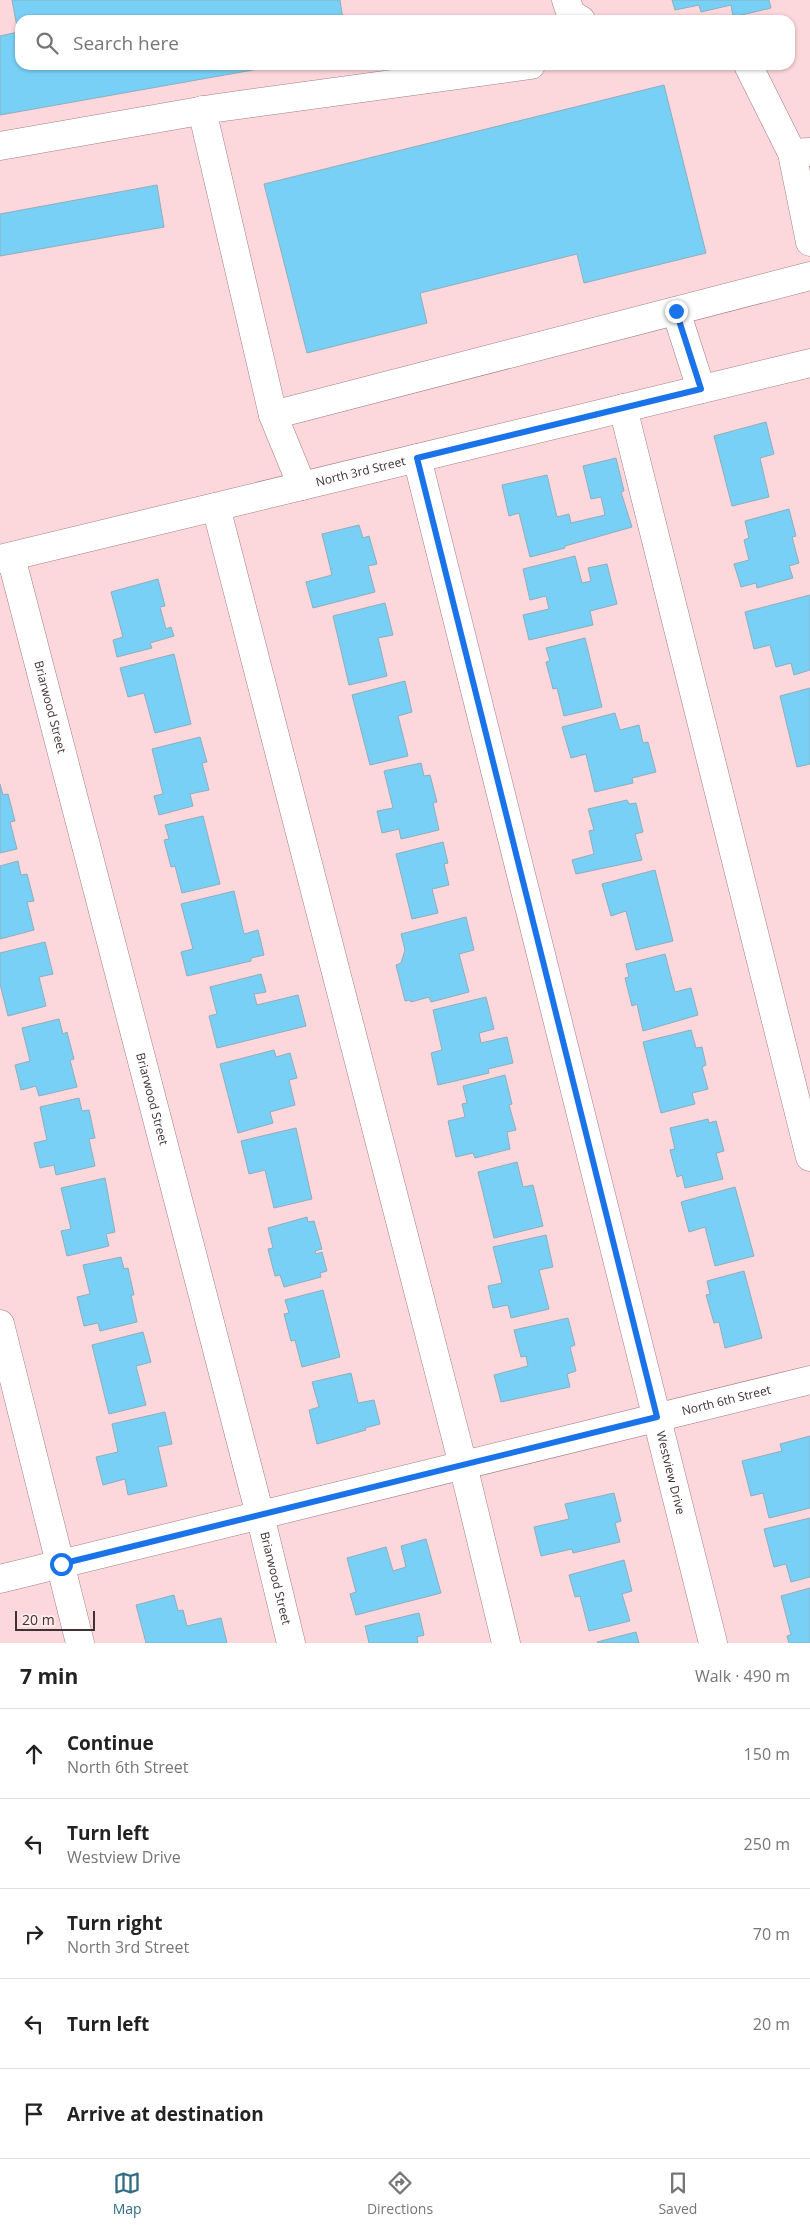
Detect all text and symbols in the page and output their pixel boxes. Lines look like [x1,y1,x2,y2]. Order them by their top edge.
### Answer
search box [15,15,795,70]
icon: search [33,29,61,57]
text: Search here [73,30,179,56]
route end [665,300,688,323]
street label: North 3rd Street [314,452,407,490]
street label: Briarwood Street [30,659,71,755]
street label: Briarwood Street [132,1051,173,1147]
street label: North 6th Street [680,1381,773,1419]
street label: Westview Drive [652,1429,690,1516]
street label: Briarwood Street [256,1530,295,1626]
route start [50,1553,73,1576]
scale bar [15,1608,95,1631]
text: 20 m [22,1610,55,1629]
text: 7 min [20,1662,78,1690]
text: Walk · 490 m [695,1665,790,1687]
text: Continue [67,1730,154,1756]
icon: ahead [20,1740,48,1768]
text: 150 m [744,1743,790,1765]
text: North 6th Street [67,1756,188,1778]
text: Turn left [67,1820,149,1846]
icon: left [20,1830,48,1858]
text: 250 m [744,1833,790,1855]
text: Westview Drive [67,1846,181,1868]
text: Turn right [67,1910,162,1936]
icon: right [20,1920,48,1948]
text: 70 m [753,1923,790,1945]
text: North 3rd Street [67,1936,189,1958]
icon: left [20,2010,48,2038]
text: Turn left [67,2011,149,2037]
text: 20 m [753,2013,790,2035]
icon: arrive [20,2100,48,2128]
text: Arrive at destination [67,2101,264,2127]
tab: Map [113,2169,142,2218]
tab: Directions [367,2169,433,2218]
tab: Saved [658,2169,697,2218]

